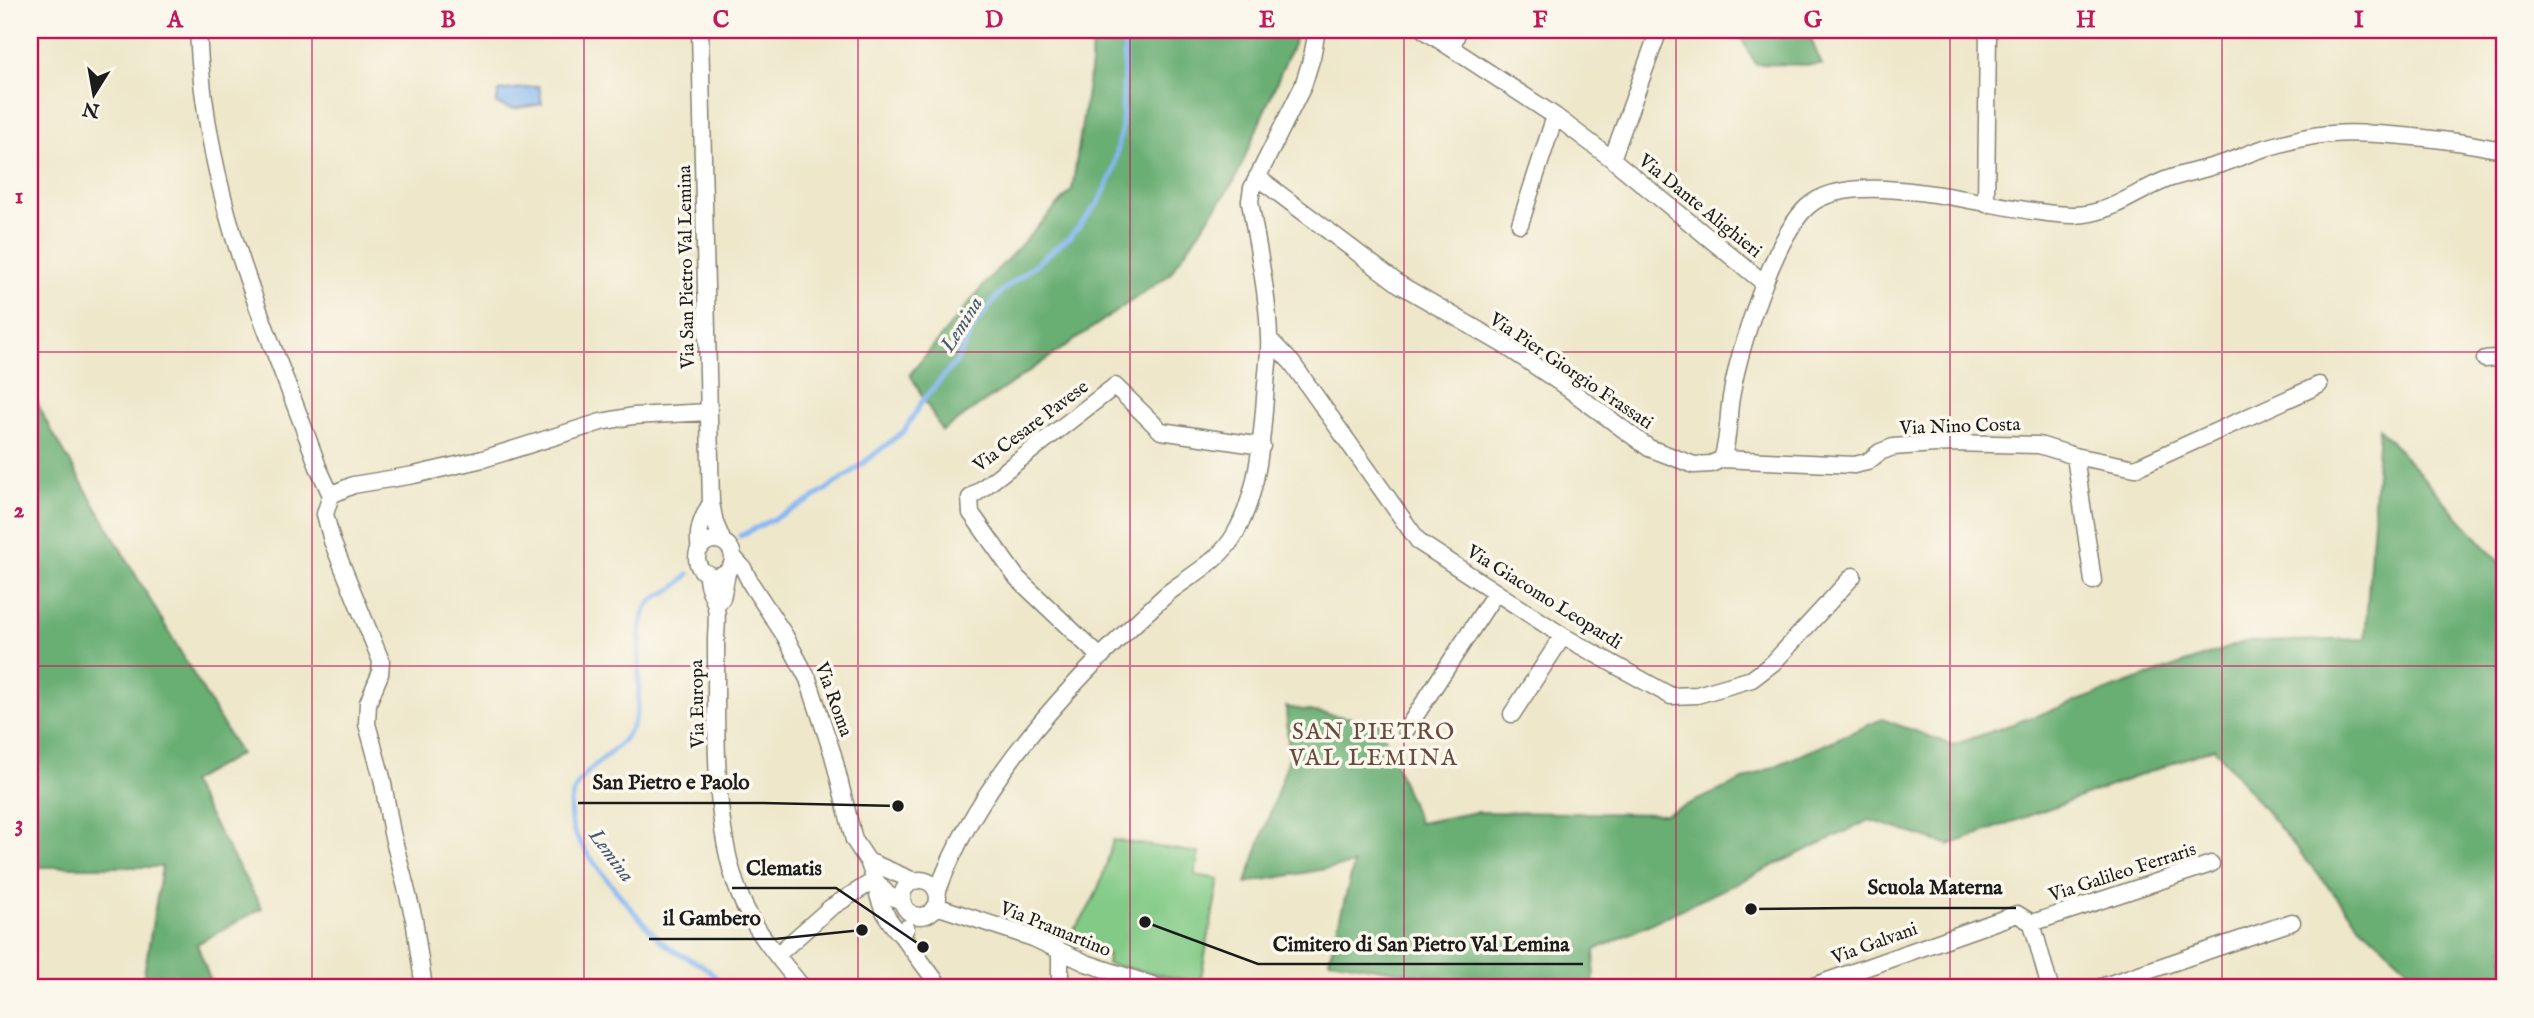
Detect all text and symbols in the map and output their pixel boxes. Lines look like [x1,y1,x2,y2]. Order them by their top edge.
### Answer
text: A [166,6,184,35]
text: B [440,6,456,35]
text: C [713,6,730,35]
text: D [985,6,1003,35]
text: E [1259,6,1275,35]
text: F [1533,6,1548,35]
text: G [1804,6,1823,35]
text: H [2076,6,2096,35]
text: I [2354,6,2364,35]
north arrow [60,60,130,130]
text: N [80,95,102,122]
street label: Via Dante Alighieri [1632,149,1766,264]
street label: Via San Pietro Val Lemina [673,164,701,370]
text: 1 [15,182,23,211]
water label: Lemina [934,292,990,358]
street label: Via Pier Giorgio Frassati [1483,307,1658,436]
street label: Via Cesare Pavese [968,375,1094,478]
street label: Via Nino Costa [1898,413,2022,441]
text: 2 [14,496,25,525]
street label: Via Giacomo Leopardi [1461,540,1626,655]
street label: Via Roma [808,658,858,741]
street label: Via Europa [685,659,711,749]
district label: SAN PIETRO VAL LEMINA [1288,718,1459,773]
callout: San Pietro e Paolo [578,761,763,803]
text: San Pietro e Paolo [592,770,750,797]
text: 3 [15,810,23,839]
water label: Lemina [581,823,640,888]
street label: Via Galileo Ferraris [2045,838,2199,908]
callout: Clematis [732,846,836,888]
text: Clematis [746,856,822,883]
callout: Scuola Materna [1853,866,2016,908]
text: Scuola Materna [1868,875,2003,902]
street label: Via Pramartino [995,896,1114,963]
callout: il Gambero [649,897,775,939]
text: il Gambero [663,906,762,933]
street label: Via Galvani [1827,917,1921,971]
callout: Cimitero di San Pietro Val Lemina [1258,922,1583,964]
text: Cimitero di San Pietro Val Lemina [1273,932,1570,959]

